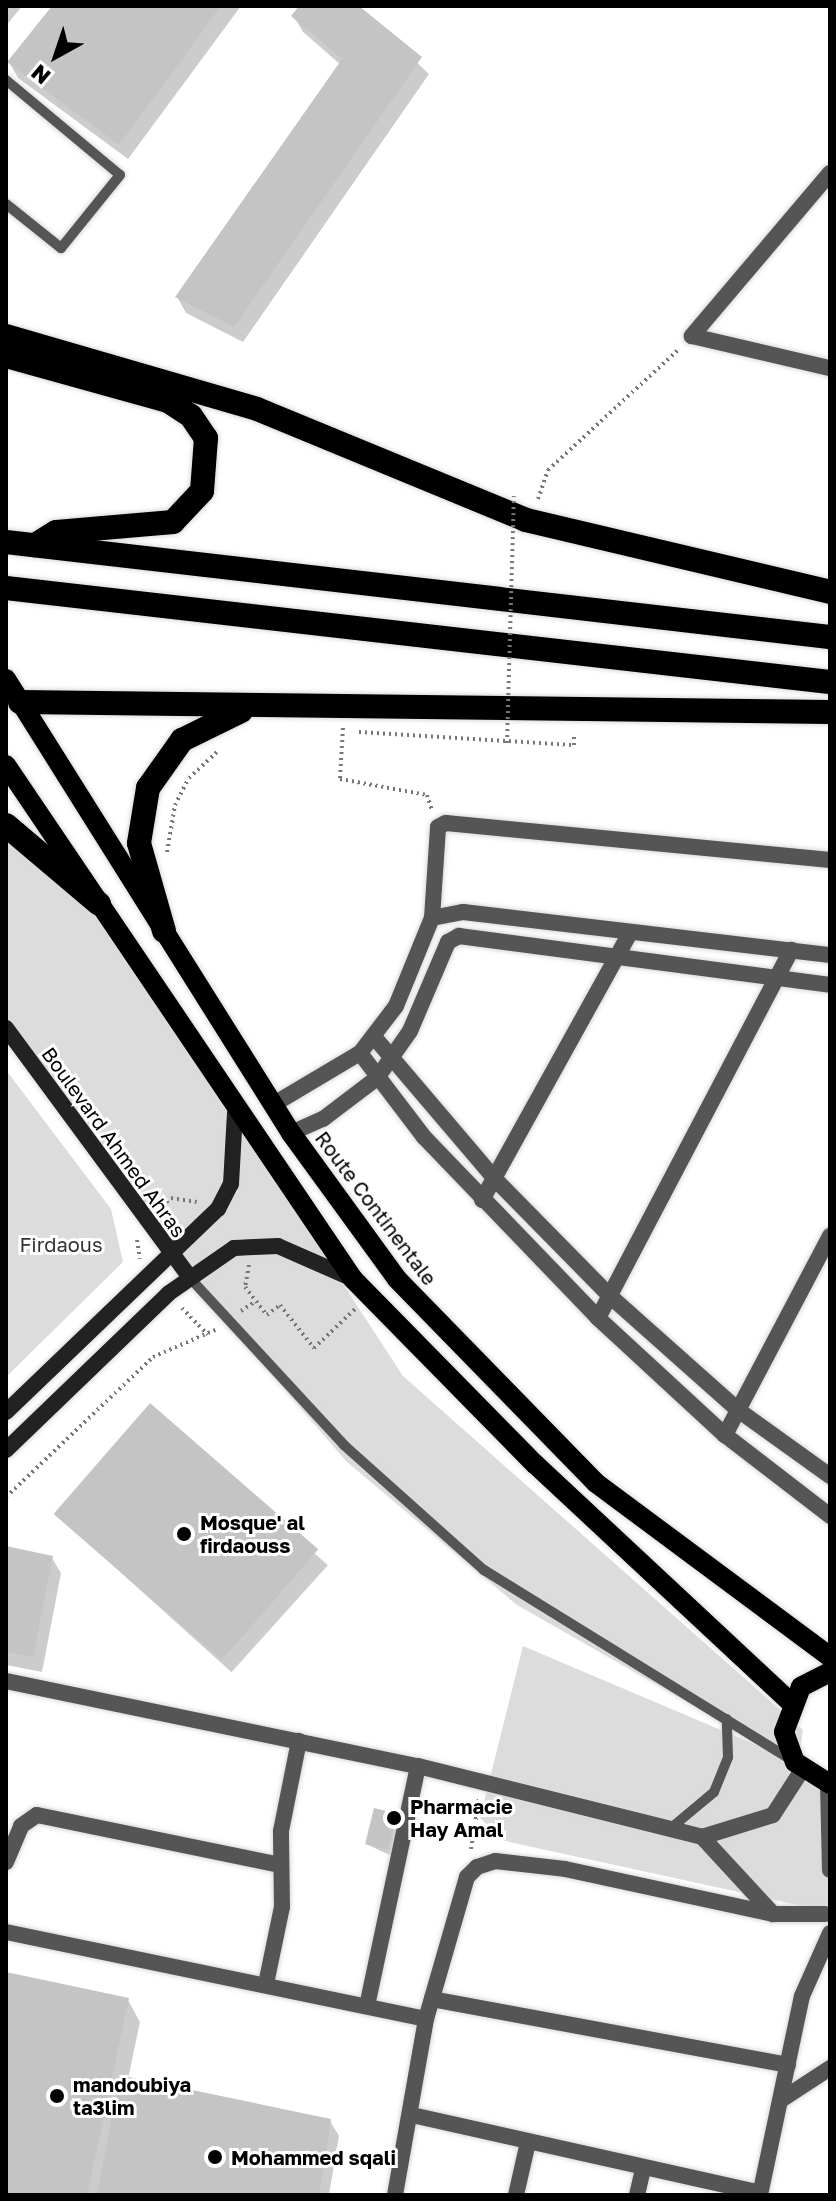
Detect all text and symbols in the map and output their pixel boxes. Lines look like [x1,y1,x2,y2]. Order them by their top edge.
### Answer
north arrow [16,16,96,96]
text: N [25,59,55,90]
street label: Boulevard Ahmed Ahras [37,1042,191,1242]
street label: Route Continentale [310,1126,442,1290]
park label: Firdaous [19,1232,103,1256]
place label: Mosque' al firdaouss [200,1510,305,1557]
marker: Mosque' al firdaouss [175,1525,193,1543]
place label: Pharmacie Hay Amal [410,1794,513,1841]
marker: Pharmacie Hay Amal [385,1809,403,1827]
place label: mandoubiya ta3lim [73,2072,191,2119]
marker: mandoubiya ta3lim [48,2087,66,2105]
place label: Mohammed sqali [231,2145,396,2169]
marker: Mohammed sqali [206,2148,224,2166]

